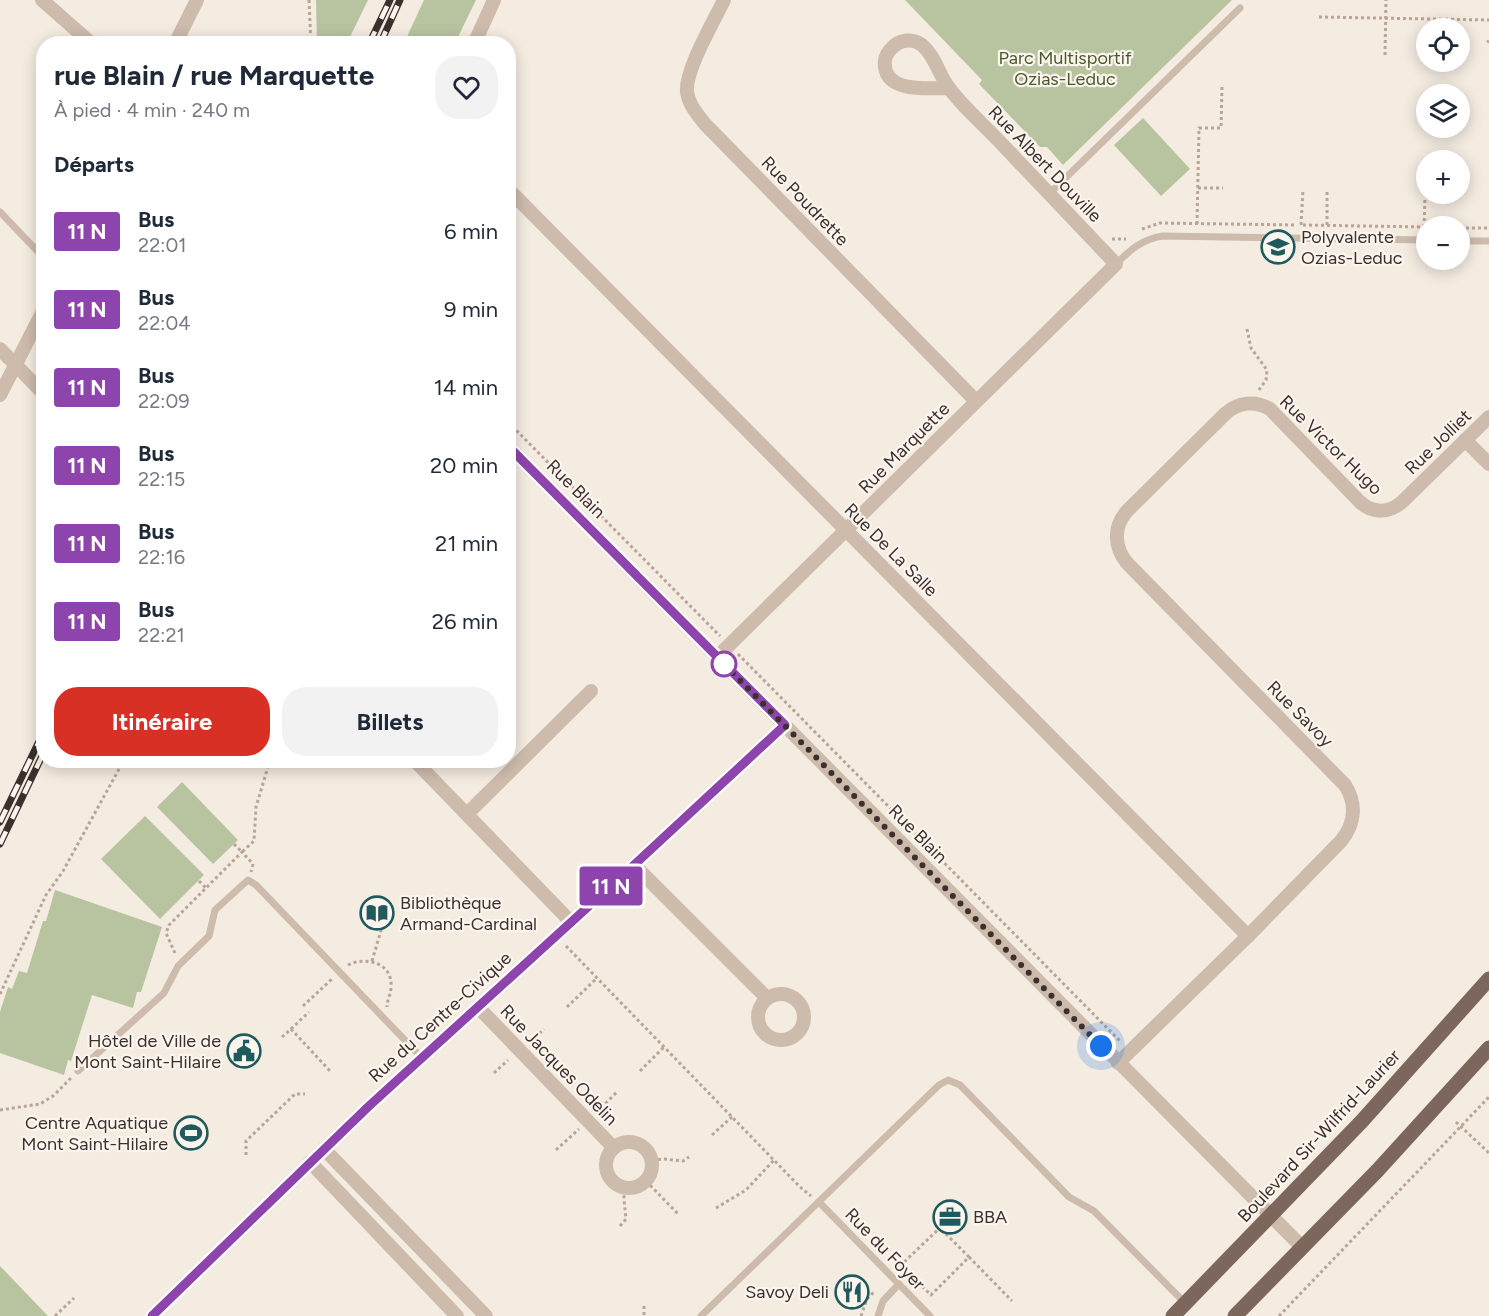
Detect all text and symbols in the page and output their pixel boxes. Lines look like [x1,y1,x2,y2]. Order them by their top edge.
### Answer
map controls [1416,18,1470,270]
button: locate [1416,18,1470,72]
park label: Parc Multisportif Ozias-Leduc [998,47,1132,90]
button: heart [435,56,498,119]
text: rue Blain / rue Marquette [54,58,374,92]
button: layers [1416,84,1470,138]
text: À pied · 4 min · 240 m [54,98,250,122]
street label: Rue Albert Douville [984,101,1106,227]
button: + [1416,150,1470,204]
text: Départs [54,151,134,178]
street label: Rue Poudrette [757,152,853,251]
text: Bus [138,206,174,233]
button: − [1416,216,1470,270]
text: 6 min [444,218,498,245]
text: 11 N [68,219,106,244]
place label: Polyvalente Ozias-Leduc [1301,226,1403,269]
school or university icon: Polyvalente Ozias-Leduc [1260,229,1296,265]
text: 22:01 [138,233,187,257]
text: Bus [138,284,174,311]
text: 9 min [444,296,498,323]
text: 11 N [68,297,106,322]
text: 22:04 [138,311,191,335]
text: Bus [138,362,174,389]
text: 14 min [434,374,498,401]
text: 11 N [68,375,106,400]
text: 22:09 [138,389,190,413]
street label: Rue Victor Hugo [1275,390,1387,500]
street label: Rue Marquette [854,398,954,498]
street label: Rue Jolliet [1400,405,1476,479]
text: Bus [138,440,174,467]
text: 20 min [430,452,498,479]
text: 11 N [68,453,106,478]
street label: Rue Blain [542,455,610,523]
text: 22:15 [138,467,185,491]
street label: Rue De La Salle [840,499,942,601]
text: Bus [138,518,174,545]
text: 21 min [435,530,498,557]
text: 11 N [68,531,106,556]
text: 22:16 [138,545,185,569]
text: Bus [138,596,174,623]
text: 26 min [432,608,498,635]
text: 11 N [68,609,106,634]
text: 22:21 [138,623,185,647]
unlabelled marker [711,651,737,677]
street label: Rue Savoy [1262,676,1338,752]
button: Itinéraire [54,687,270,756]
button: Billets [282,687,498,756]
street label: Rue Blain [884,800,952,868]
line badge: 11 N [569,866,653,906]
text: 11 N [592,874,630,899]
place label: Bibliothèque Armand-Cardinal [400,892,537,935]
library icon: Bibliothèque Armand-Cardinal [359,895,395,931]
street label: Rue du Centre-Civique [364,947,516,1087]
street label: Rue Jacques Odelin [496,1000,622,1130]
place label: Hôtel de Ville de Mont Saint-Hilaire [74,1030,221,1073]
your location [1086,1031,1116,1061]
public building icon: Hôtel de Ville de Mont Saint-Hilaire [226,1033,262,1069]
street label: Boulevard Sir-Wilfrid-Laurier [1233,1045,1405,1227]
place label: Centre Aquatique Mont Saint-Hilaire [21,1112,168,1155]
sports icon: Centre Aquatique Mont Saint-Hilaire [173,1115,209,1151]
office icon: BBA [932,1199,968,1235]
street label: Rue du Foyer [840,1203,930,1295]
place label: BBA [973,1206,1007,1228]
restaurant icon: Savoy Deli [834,1274,870,1310]
place label: Savoy Deli [745,1281,829,1303]

